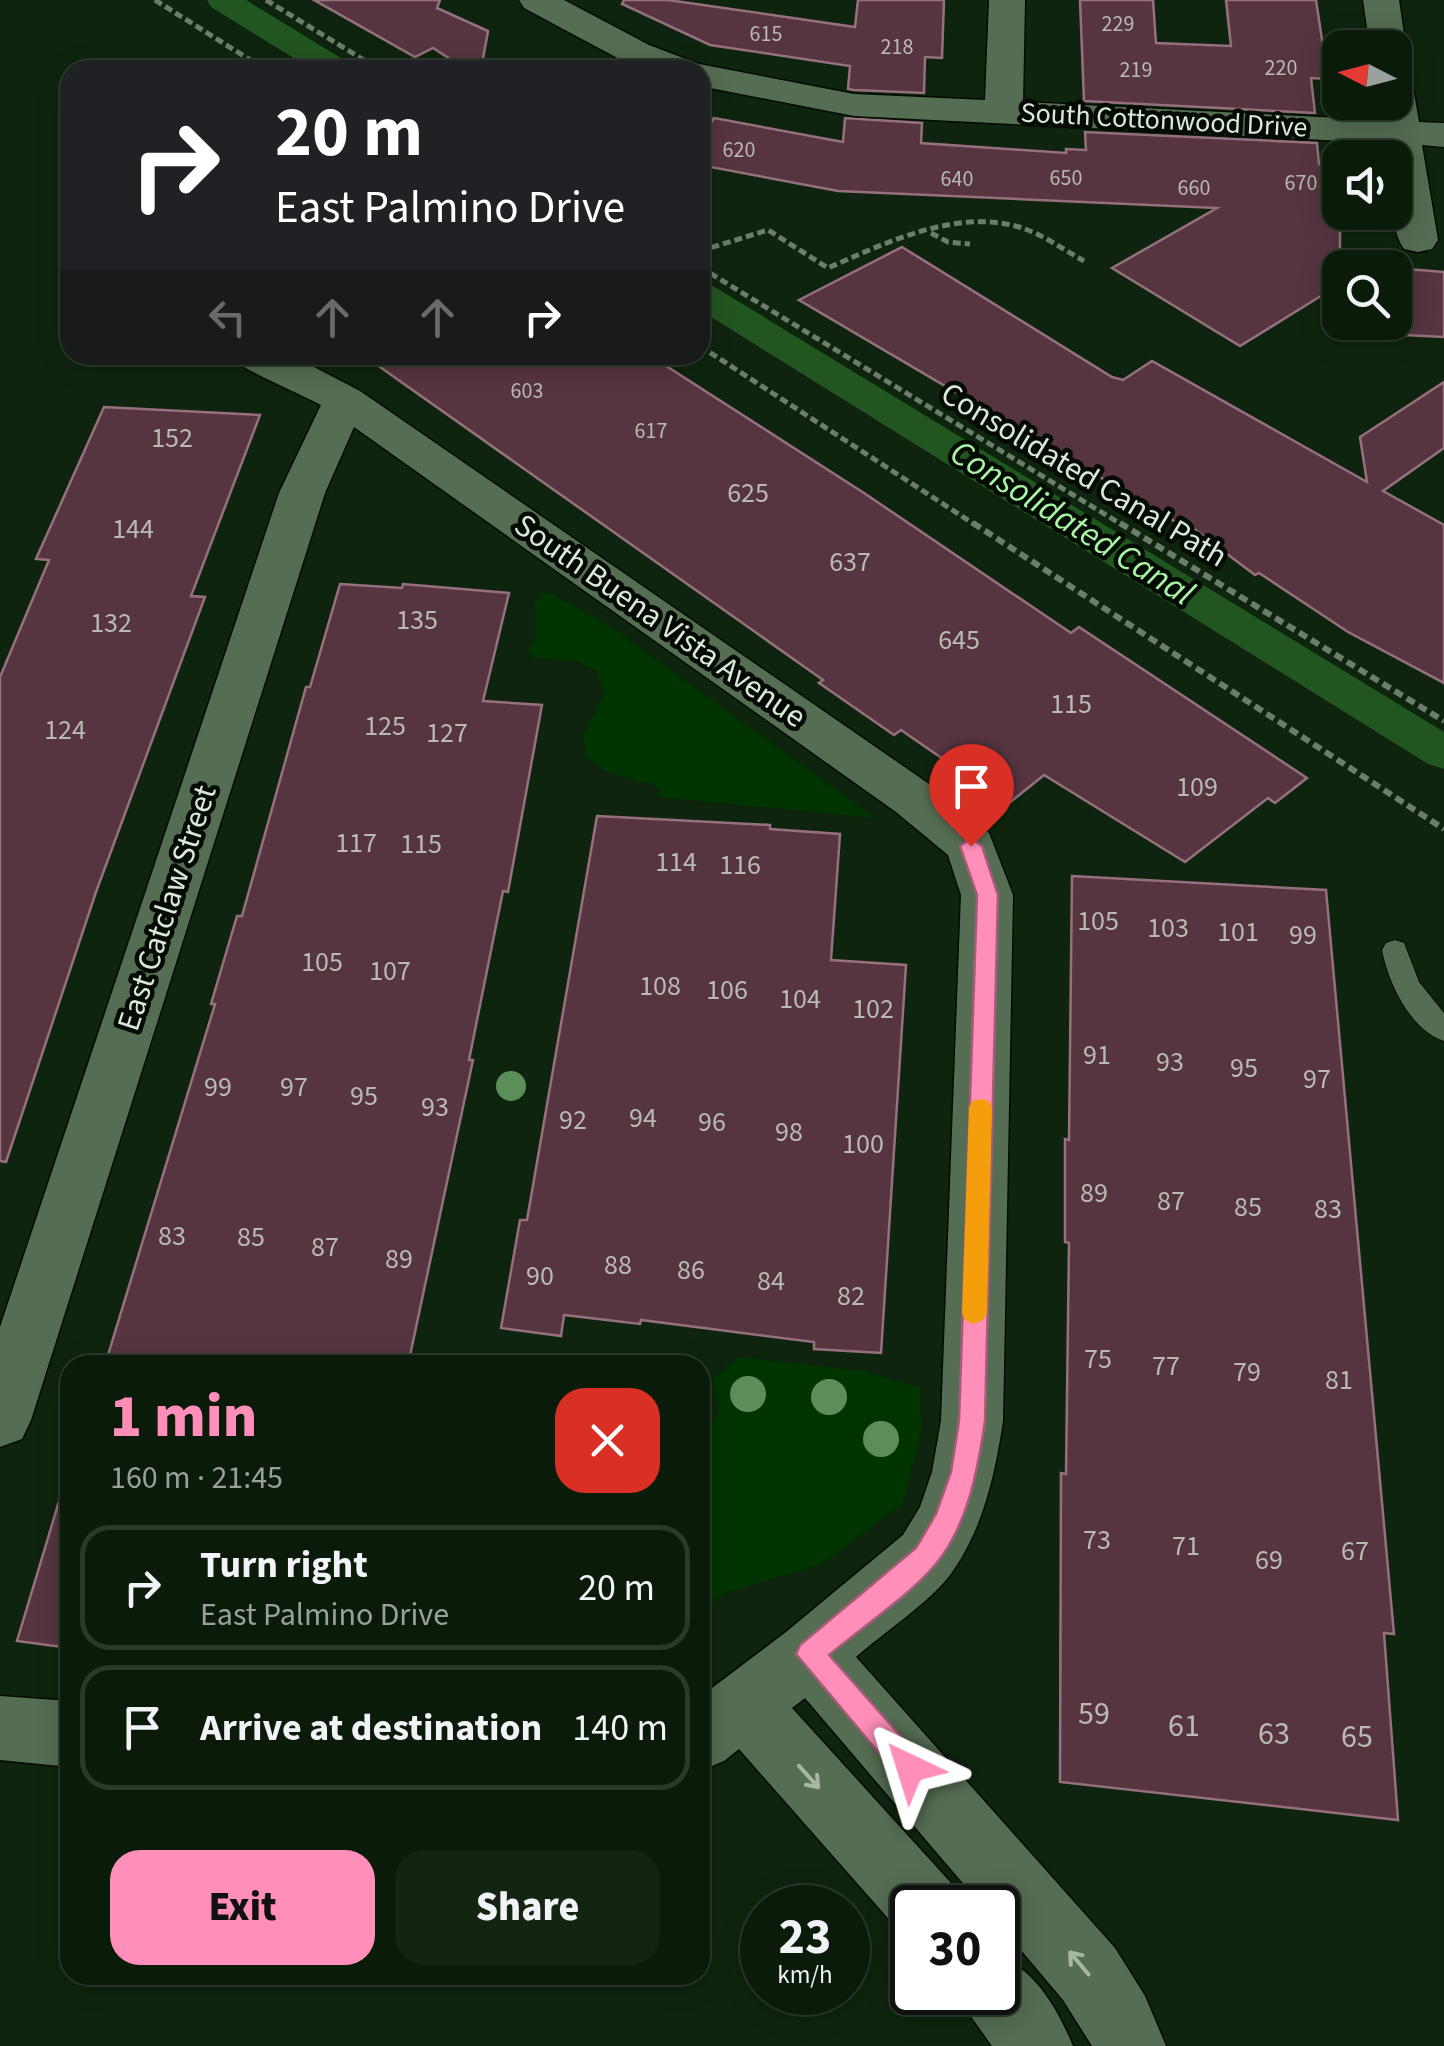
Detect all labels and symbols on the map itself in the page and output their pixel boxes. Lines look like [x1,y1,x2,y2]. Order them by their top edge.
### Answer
house number: 229 [1102,8,1134,40]
house number: 615 [750,18,782,50]
north arrow [1322,30,1412,120]
house number: 218 [881,31,913,63]
house number: 220 [1265,52,1297,84]
house number: 219 [1120,54,1152,86]
street label: South Cottonwood Drive [1020,93,1308,147]
house number: 620 [723,134,755,166]
house number: 650 [1050,162,1082,194]
house number: 640 [941,163,973,195]
house number: 670 [1285,167,1317,199]
house number: 660 [1178,172,1210,204]
street label: Consolidated Canal Path [934,374,1234,576]
house number: 603 [511,375,543,407]
house number: 617 [635,415,667,447]
house number: 152 [151,418,193,458]
water label: Consolidated Canal [942,431,1202,615]
house number: 625 [727,473,769,513]
street label: South Buena Vista Avenue [505,503,815,739]
house number: 144 [112,509,154,549]
house number: 637 [829,542,871,582]
house number: 135 [396,600,438,640]
house number: 132 [90,603,132,643]
house number: 645 [938,620,980,660]
house number: 115 [1050,684,1092,724]
house number: 125 [364,706,406,746]
house number: 124 [44,710,86,750]
house number: 127 [426,713,468,753]
pin [929,744,1014,847]
house number: 109 [1176,767,1218,807]
street label: East Catclaw Street [106,779,228,1037]
house number: 117 [335,823,377,863]
house number: 115 [400,824,442,864]
house number: 114 [655,842,697,882]
house number: 116 [719,845,761,885]
house number: 105 [1077,901,1119,941]
house number: 103 [1147,908,1189,948]
house number: 101 [1217,912,1259,952]
house number: 99 [1289,915,1317,955]
house number: 105 [301,942,343,982]
house number: 107 [369,951,411,991]
house number: 108 [639,966,681,1006]
house number: 106 [706,970,748,1010]
house number: 104 [779,979,821,1019]
house number: 102 [852,989,894,1029]
house number: 91 [1083,1035,1111,1075]
house number: 93 [1156,1042,1184,1082]
house number: 95 [1230,1048,1258,1088]
house number: 97 [1303,1059,1331,1099]
house number: 99 [204,1067,232,1107]
house number: 97 [280,1067,308,1107]
house number: 95 [350,1076,378,1116]
house number: 93 [421,1087,449,1127]
house number: 94 [629,1098,657,1138]
house number: 92 [559,1100,587,1140]
house number: 96 [698,1102,726,1142]
house number: 98 [775,1112,803,1152]
house number: 100 [842,1124,884,1164]
house number: 89 [1080,1173,1108,1213]
house number: 87 [1157,1181,1185,1221]
house number: 85 [1234,1187,1262,1227]
house number: 83 [1314,1189,1342,1229]
house number: 83 [158,1216,186,1256]
house number: 85 [237,1217,265,1257]
house number: 87 [311,1227,339,1267]
house number: 89 [385,1239,413,1279]
house number: 88 [604,1245,632,1285]
house number: 86 [677,1250,705,1290]
house number: 90 [526,1256,554,1296]
house number: 84 [757,1261,785,1301]
house number: 82 [837,1276,865,1316]
house number: 75 [1084,1339,1112,1379]
house number: 77 [1152,1346,1180,1386]
house number: 79 [1233,1352,1261,1392]
house number: 81 [1325,1360,1353,1400]
house number: 73 [1083,1520,1111,1560]
house number: 71 [1172,1526,1200,1566]
house number: 67 [1341,1531,1369,1571]
house number: 69 [1255,1540,1283,1580]
house number: 59 [1078,1691,1110,1737]
house number: 61 [1168,1703,1200,1749]
house number: 63 [1258,1711,1290,1757]
house number: 65 [1341,1714,1373,1760]
position arrow [858,1716,962,1820]
one-way arrow [798,1764,821,1789]
speed limit sign: 30 [890,1885,1020,2015]
one-way arrow [1068,1951,1091,1976]

